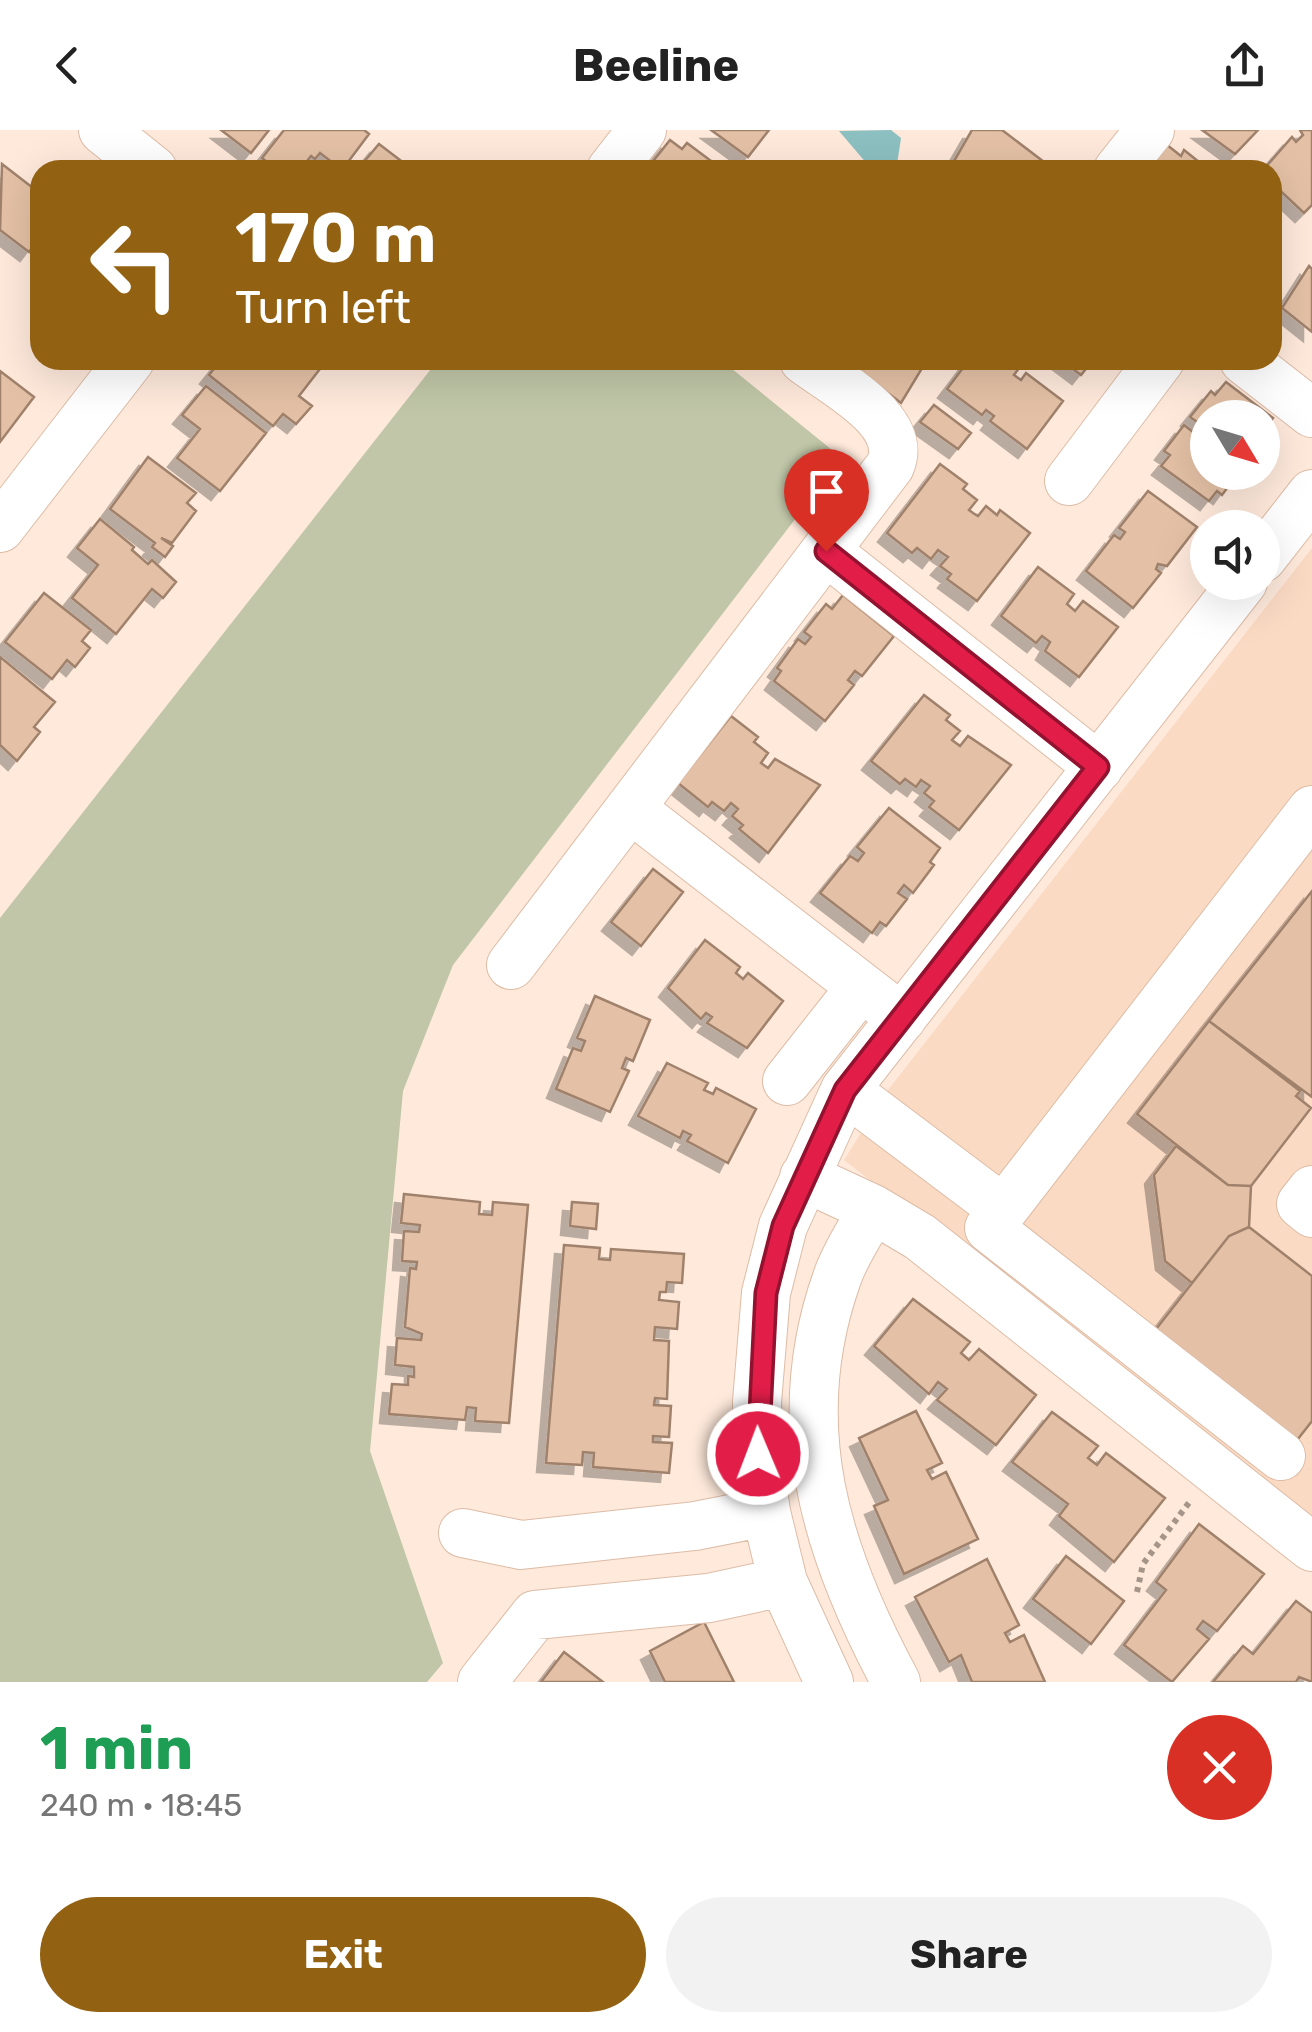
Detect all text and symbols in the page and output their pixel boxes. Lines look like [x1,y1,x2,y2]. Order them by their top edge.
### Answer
icon: back [40,38,95,93]
icon: share [1217,38,1272,93]
text: Beeline [573,39,739,92]
text: 170 m [235,197,437,280]
icon: left [70,200,200,330]
text: Turn left [235,281,411,334]
north arrow [1190,400,1280,490]
map controls [1190,400,1280,600]
pin [784,449,869,552]
icon: arrive [799,464,854,519]
button: sound [1190,510,1280,600]
position arrow [706,1402,810,1506]
text: 1 min [40,1713,193,1784]
button: close [1167,1715,1272,1820]
text: 240 m · 18:45 [40,1786,242,1824]
button: Exit [40,1897,646,2012]
button: Share [666,1897,1272,2012]

